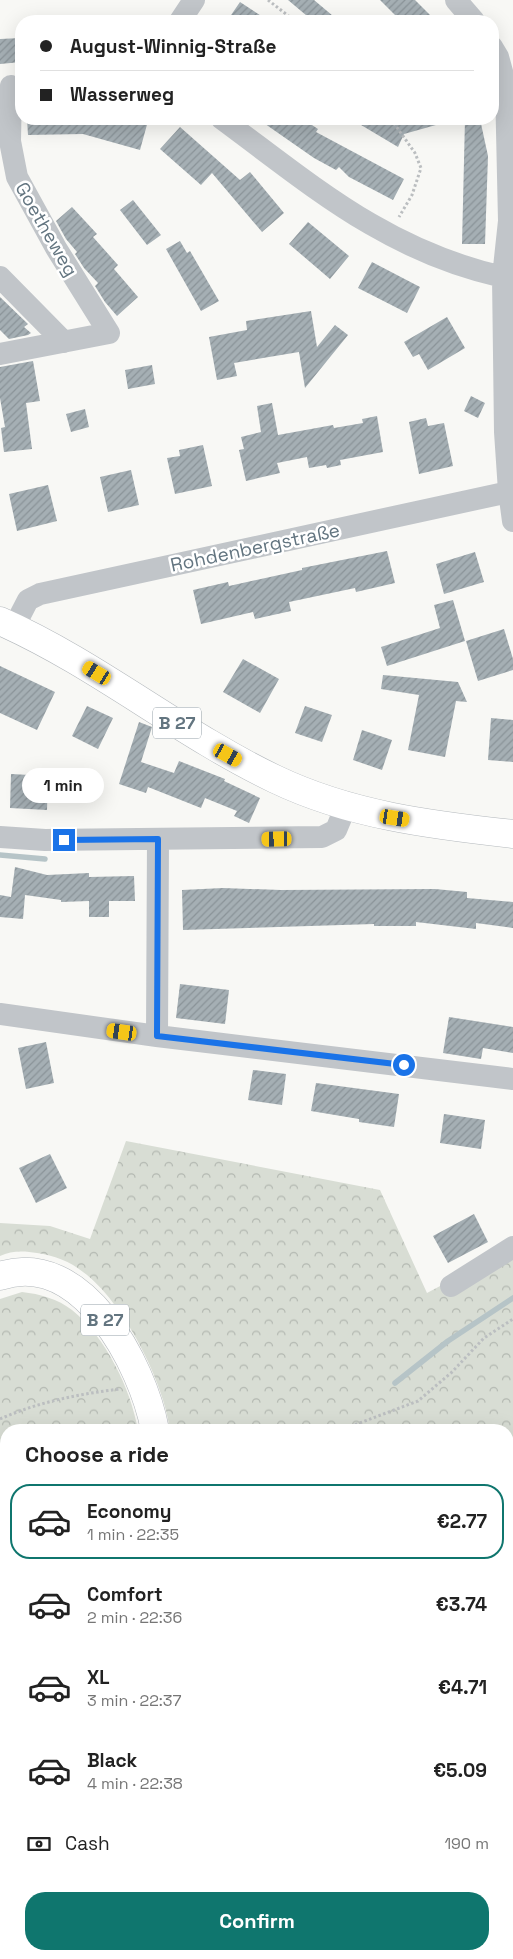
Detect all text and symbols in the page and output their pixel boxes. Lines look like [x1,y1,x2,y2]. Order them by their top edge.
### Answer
text: August-Winnig-Straße [70,34,276,59]
text: Wasserweg [70,82,174,107]
street label: Goetheweg [9,177,84,281]
street label: Rohdenbergstraße [168,517,342,578]
car [80,659,113,687]
road number: B 27 [153,708,201,738]
car [211,741,244,769]
callout: 1 min [23,768,105,802]
text: 1 min [43,775,83,796]
car [379,808,410,828]
route end [53,829,75,851]
car [261,831,292,847]
car [106,1022,137,1042]
route start [393,1054,415,1076]
road number: B 27 [81,1304,129,1336]
text: Choose a ride [25,1440,169,1468]
icon: car [27,1499,72,1544]
text: Economy [87,1499,171,1524]
text: €2.77 [437,1509,487,1534]
text: 1 min · 22:35 [87,1524,179,1545]
icon: car [27,1582,72,1627]
text: Comfort [87,1582,163,1607]
text: €3.74 [436,1592,487,1617]
text: 2 min · 22:36 [87,1607,182,1628]
icon: car [27,1665,72,1710]
text: XL [87,1665,110,1690]
text: €4.71 [438,1675,487,1700]
text: 3 min · 22:37 [87,1690,182,1711]
icon: car [27,1748,72,1793]
text: Black [87,1748,137,1773]
text: €5.09 [433,1758,487,1783]
text: 4 min · 22:38 [87,1773,183,1794]
icon: cash [25,1830,53,1858]
text: Cash [65,1831,110,1856]
text: 190 m [444,1833,489,1854]
button: Confirm [25,1892,489,1950]

